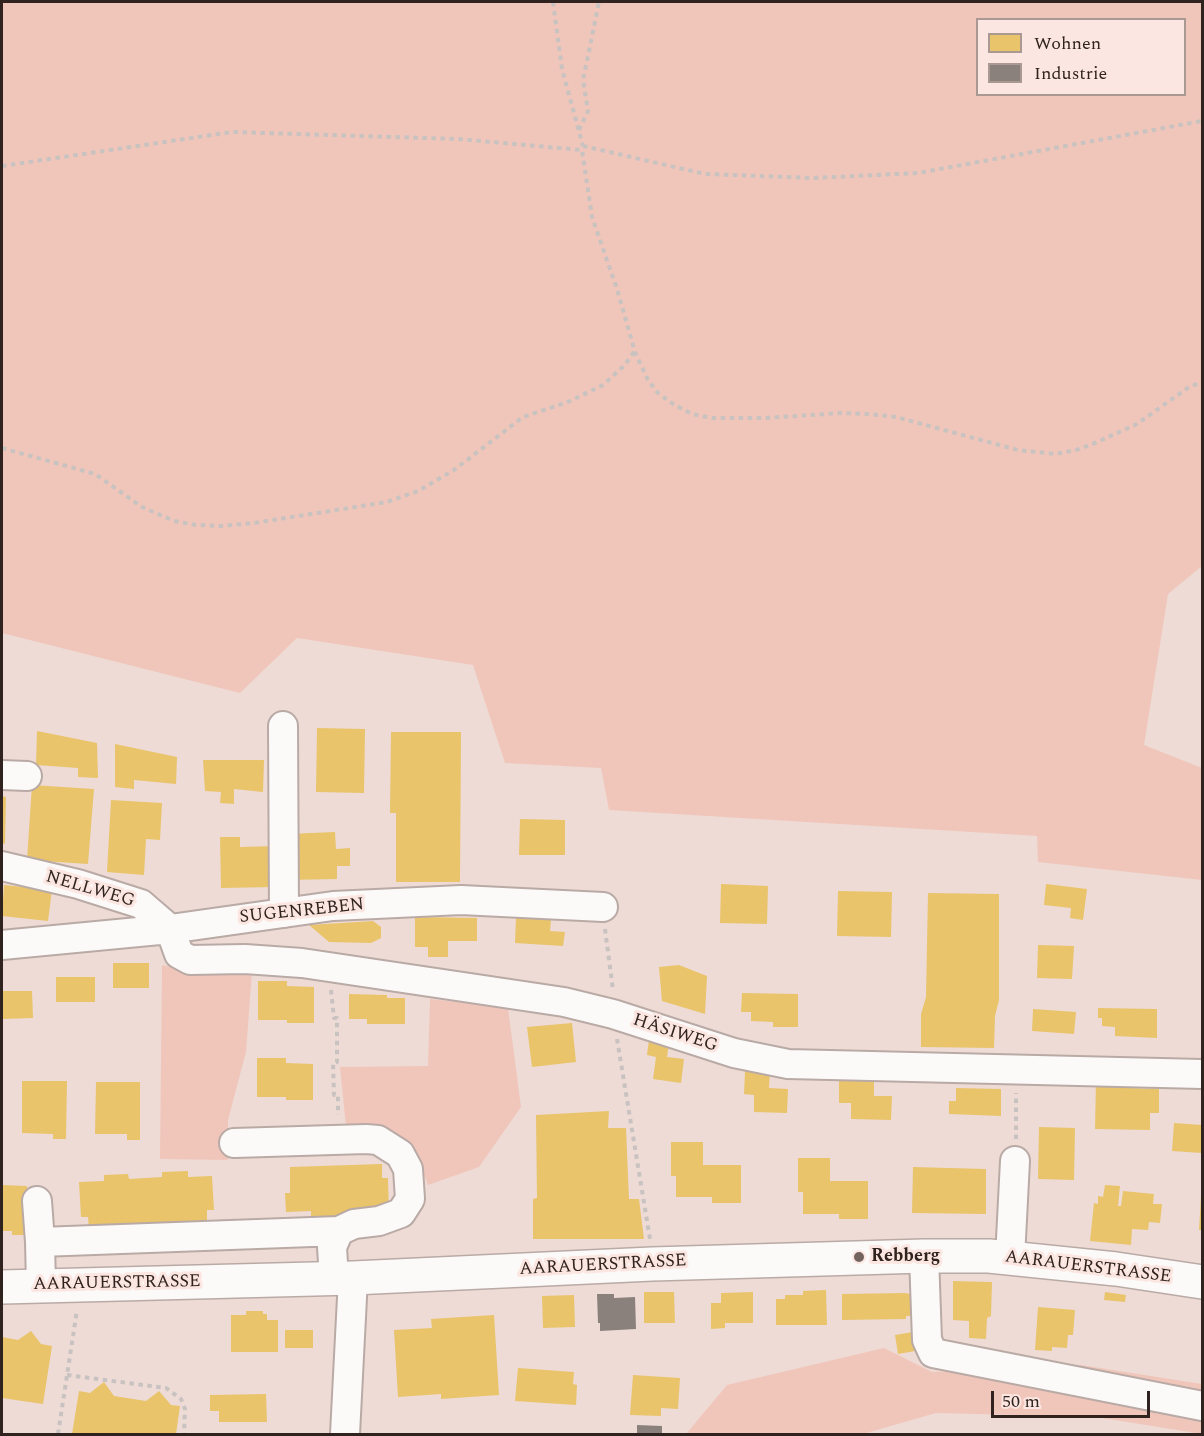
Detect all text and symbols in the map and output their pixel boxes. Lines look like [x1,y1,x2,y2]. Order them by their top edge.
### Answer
legend [976,18,1186,96]
text: Wohnen [1034,30,1101,57]
text: Industrie [1034,60,1107,87]
street label: NELLWEG [43,867,137,913]
street label: SUGENREBEN [239,895,365,929]
street label: HÄSIWEG [630,1010,720,1058]
place label: Rebberg [871,1246,940,1268]
street label: AARAUERSTRASSE [1004,1247,1172,1289]
marker: Rebberg [852,1250,866,1264]
street label: AARAUERSTRASSE [519,1251,687,1281]
street label: AARAUERSTRASSE [33,1272,201,1296]
scale bar [994,1379,1153,1417]
text: 50 m [1002,1388,1040,1415]

